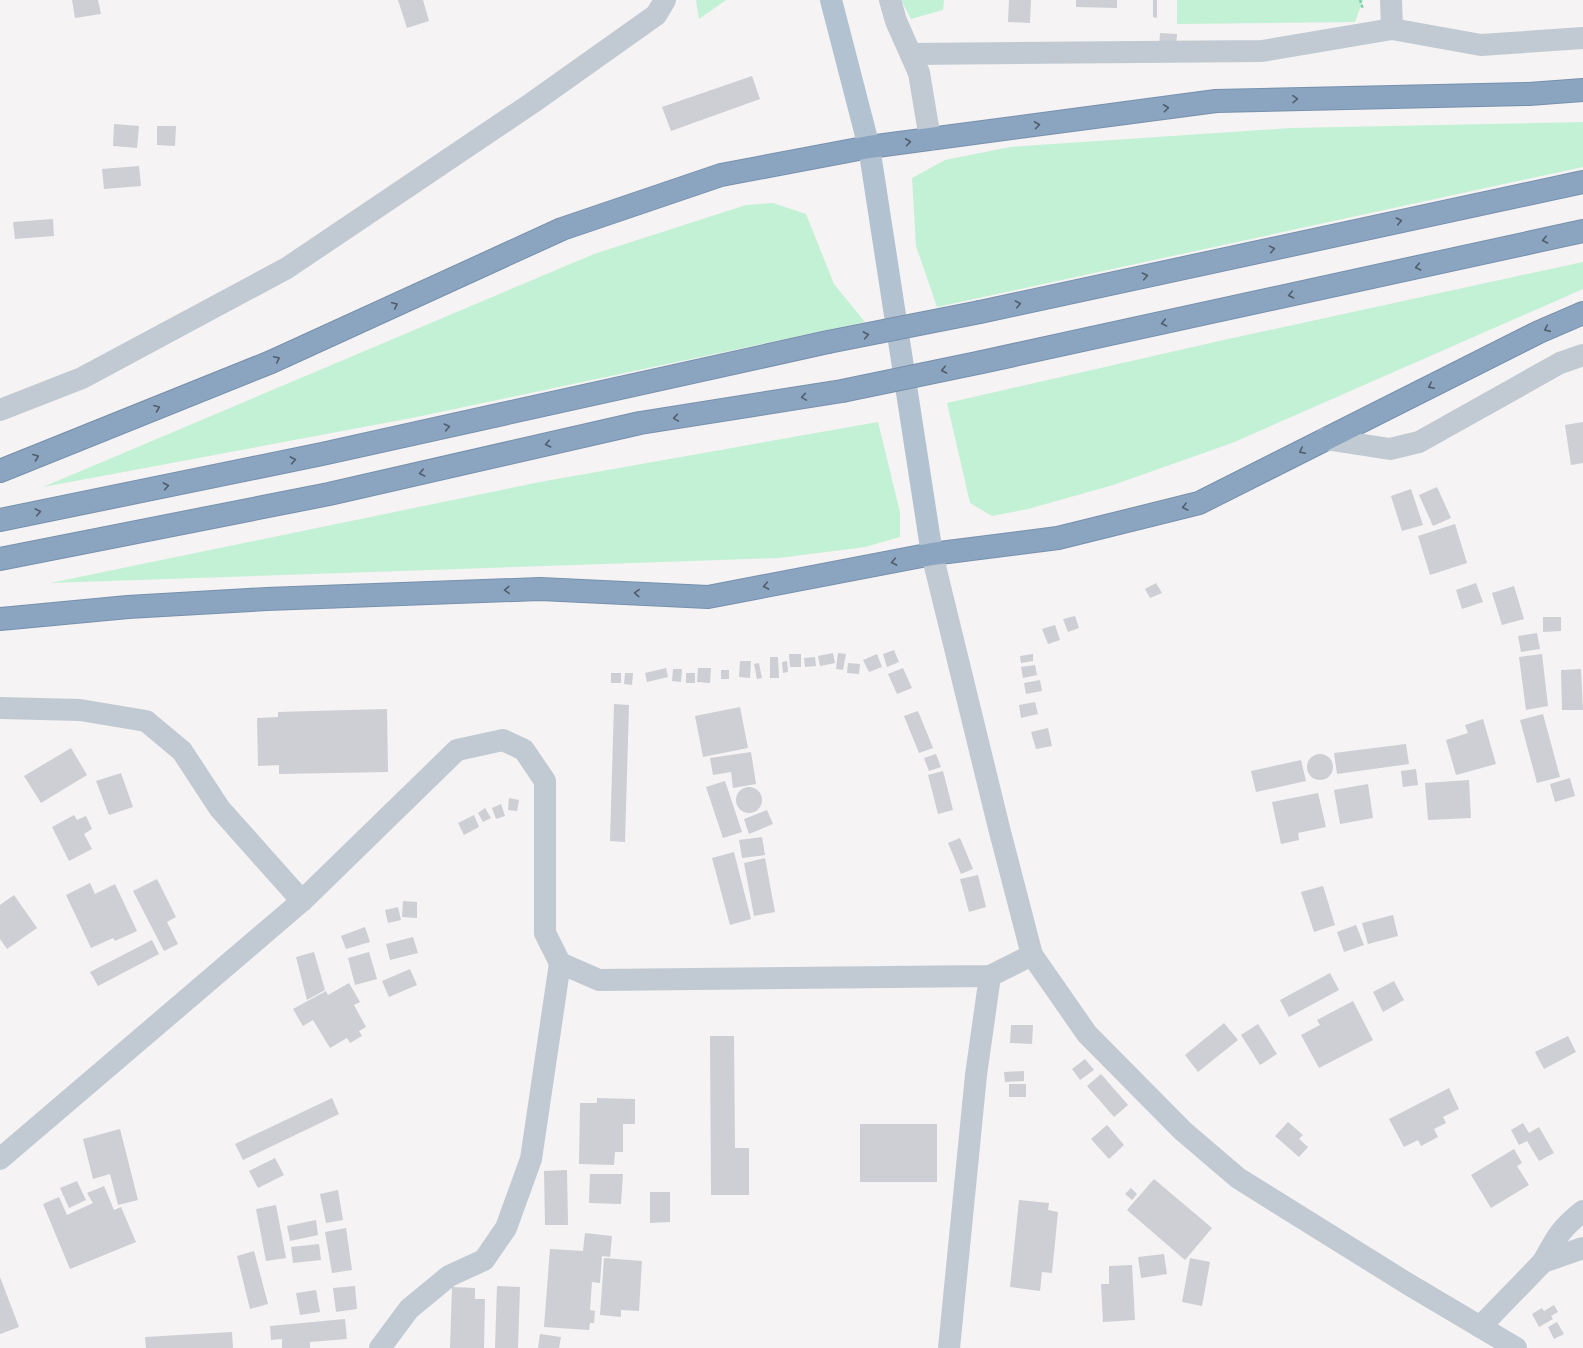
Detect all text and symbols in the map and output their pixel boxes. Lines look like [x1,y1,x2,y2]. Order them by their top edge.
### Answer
one-way arrow [1292,95,1298,104]
one-way arrow [1163,104,1169,113]
one-way arrow [1034,121,1040,130]
one-way arrow [905,138,911,147]
one-way arrow [1396,218,1403,226]
one-way arrow [1542,235,1548,243]
one-way arrow [1269,245,1276,253]
one-way arrow [1415,263,1421,271]
one-way arrow [1142,273,1149,281]
one-way arrow [1288,290,1294,298]
one-way arrow [1015,300,1021,308]
one-way arrow [391,302,399,310]
one-way arrow [1161,318,1167,326]
one-way arrow [1544,324,1552,332]
one-way arrow [863,331,869,339]
one-way arrow [273,356,281,364]
one-way arrow [941,365,947,374]
one-way arrow [1428,381,1435,389]
one-way arrow [801,392,807,401]
one-way arrow [153,405,160,413]
one-way arrow [672,413,679,421]
one-way arrow [444,423,451,431]
one-way arrow [545,440,551,448]
one-way arrow [1299,446,1306,454]
one-way arrow [33,453,40,461]
one-way arrow [290,457,296,465]
one-way arrow [418,468,425,477]
one-way arrow [162,483,169,491]
one-way arrow [1182,502,1188,510]
one-way arrow [35,508,41,517]
one-way arrow [891,557,897,565]
one-way arrow [763,581,769,589]
one-way arrow [504,586,510,594]
one-way arrow [634,589,640,598]

